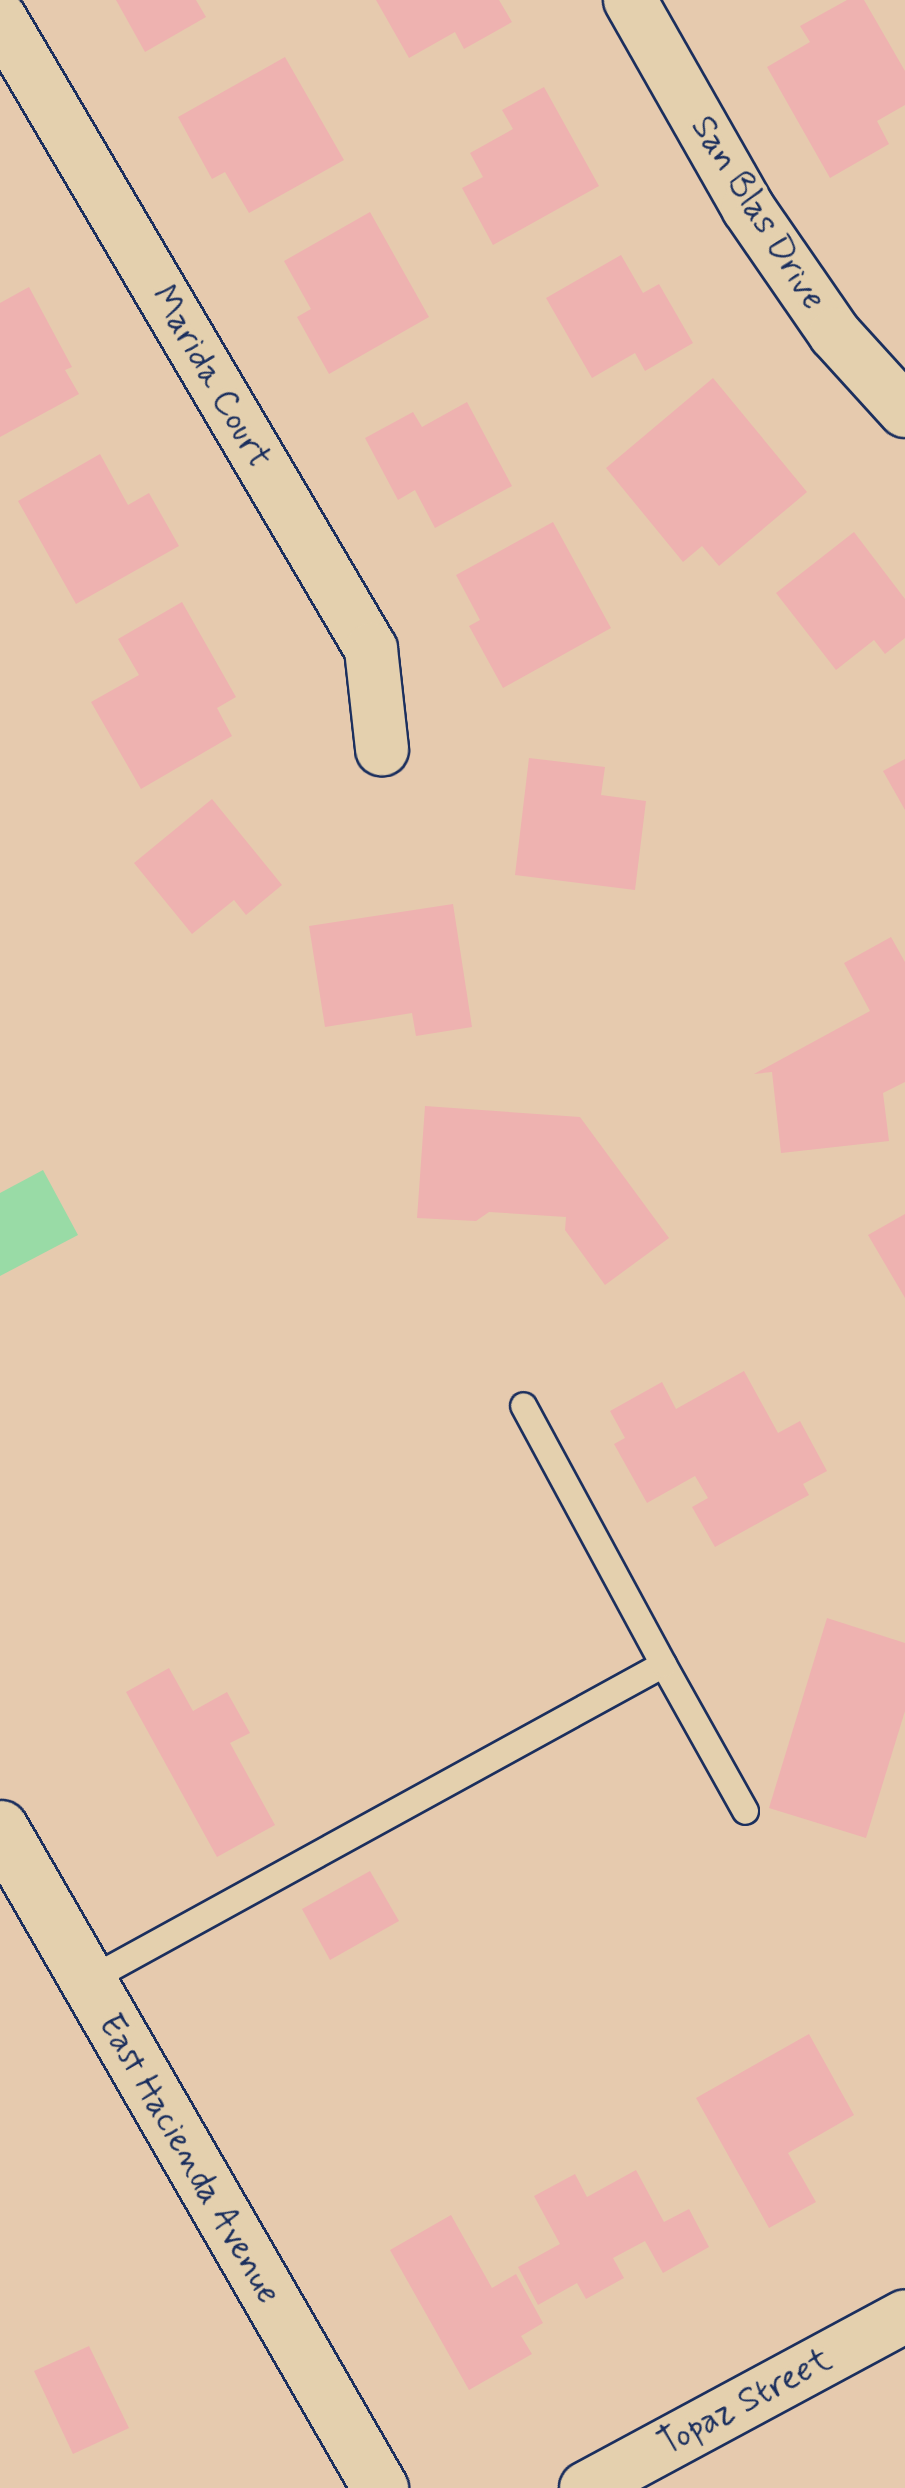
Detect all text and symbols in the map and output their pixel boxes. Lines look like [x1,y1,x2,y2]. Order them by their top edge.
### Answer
street label: San Blas Drive [683,111,833,315]
street label: Marida Court [142,278,280,476]
street label: East Hacienda Avenue [88,2005,290,2313]
street label: Topaz Street [651,2339,839,2465]

